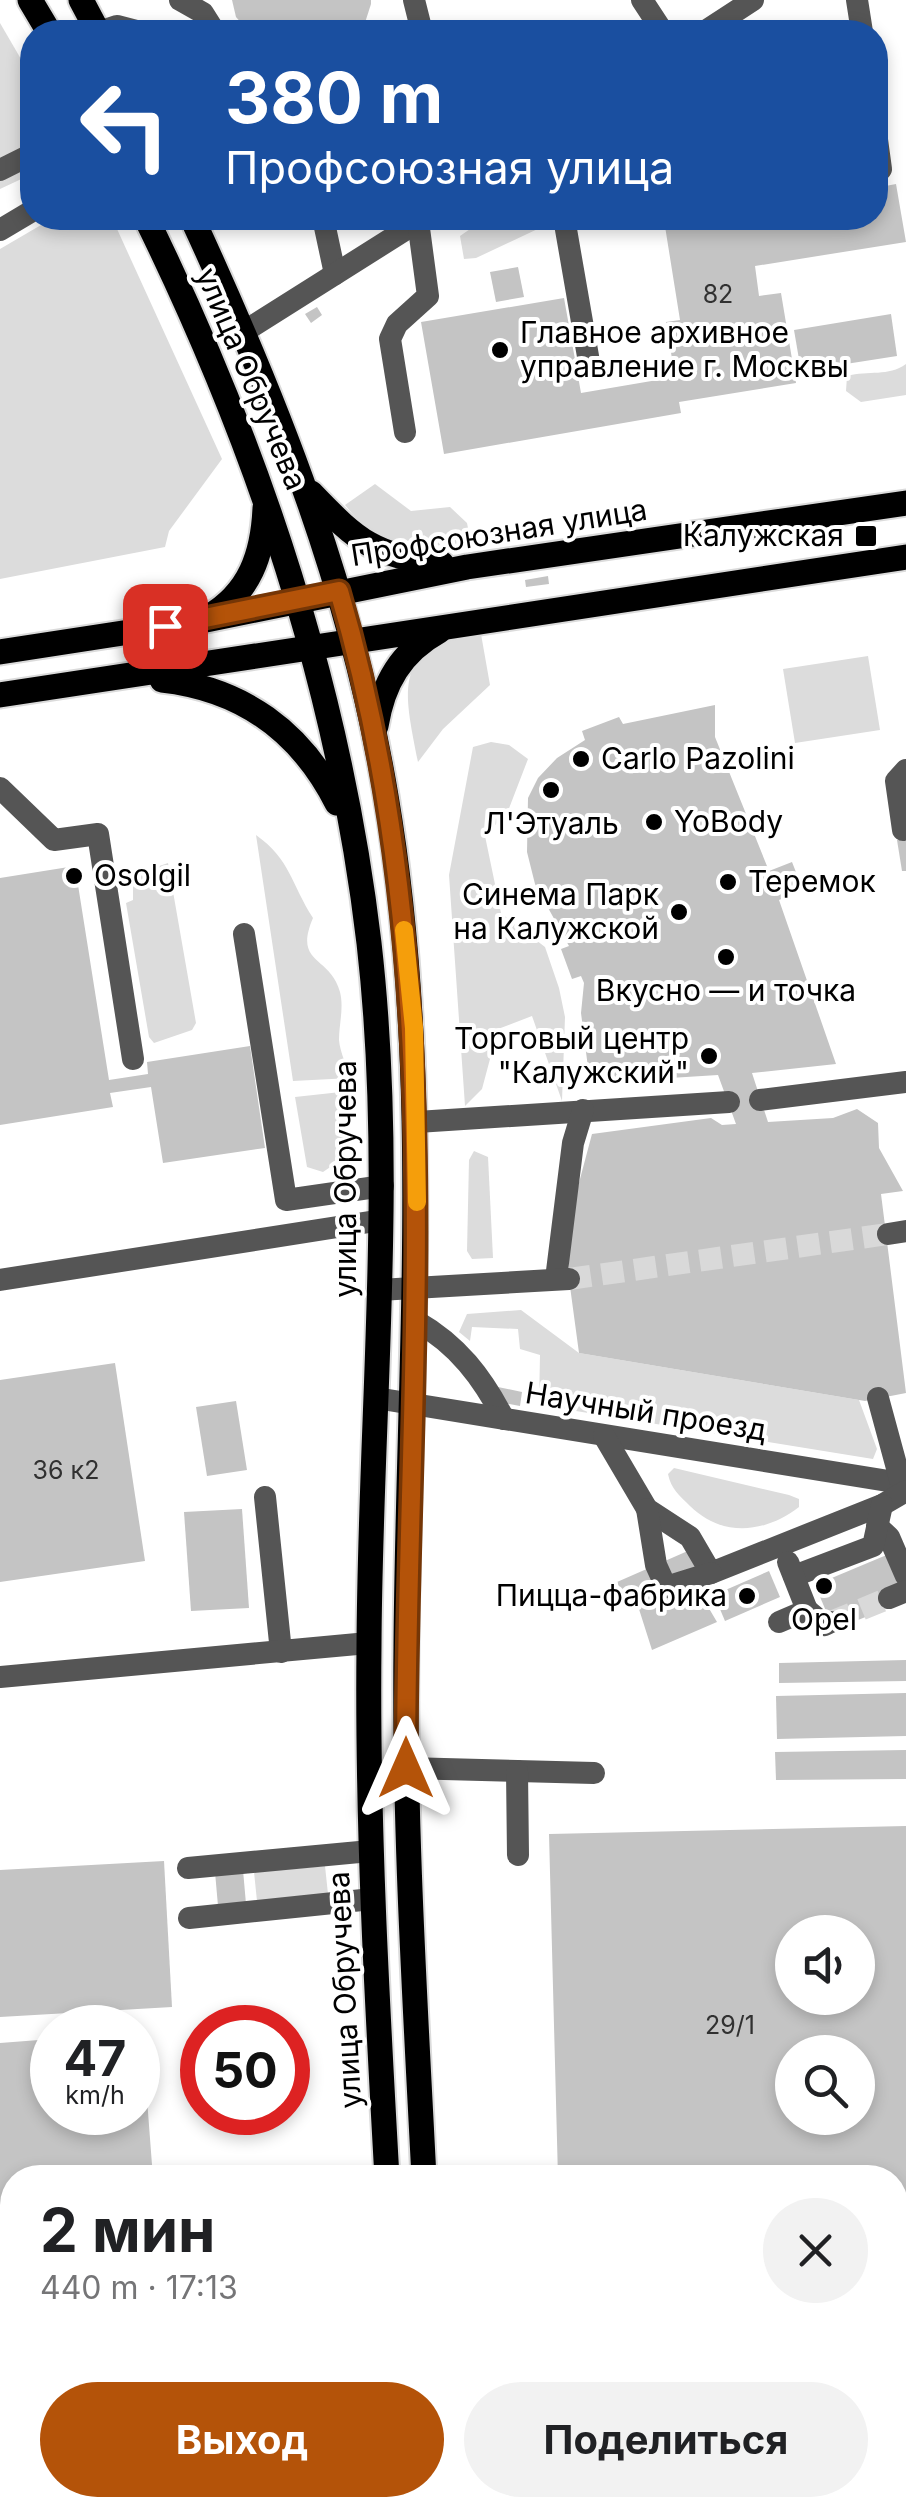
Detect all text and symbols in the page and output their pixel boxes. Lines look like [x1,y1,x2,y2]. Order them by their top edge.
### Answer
text: 380 m [225,55,443,140]
icon: left [60,60,190,190]
text: Профсоюзная улица [225,140,674,195]
street label: улица Обручева [189,262,315,495]
house number: 82 [703,279,733,309]
place label: Главное архивное управление г. Москвы [520,314,849,384]
marker: Главное архивное управление г. Москвы [489,339,511,361]
street label: Профсоюзная улица [348,491,650,573]
place label: Калужская [683,517,844,553]
marker: Калужская [853,523,879,549]
pin [123,584,208,669]
icon: arrive [138,599,193,654]
place label: Carlo Pazolini [601,740,795,776]
marker: Carlo Pazolini [570,748,592,770]
marker: Л'Этуаль [540,779,562,801]
place label: YoBody [674,803,783,839]
place label: Л'Этуаль [483,805,619,841]
marker: YoBody [643,811,665,833]
place label: Osolgil [94,857,191,893]
place label: Теремок [748,863,876,899]
marker: Osolgil [63,865,85,887]
marker: Теремок [717,871,739,893]
place label: Синема Парк на Калужской [453,876,659,946]
marker: Синема Парк на Калужской [668,901,690,923]
marker: Вкусно — и точка [715,946,737,968]
place label: Вкусно — и точка [596,972,856,1008]
place label: Торговый центр "Калужский" [454,1020,689,1090]
marker: Торговый центр "Калужский" [698,1045,720,1067]
street label: улица Обручева [327,1060,363,1298]
street label: Научный проезд [523,1374,769,1448]
house number: 36 к2 [33,1455,99,1485]
marker: Opel [813,1575,835,1597]
place label: Пицца-фабрика [496,1577,727,1613]
marker: Пицца-фабрика [736,1585,758,1607]
place label: Opel [791,1601,857,1637]
position arrow [354,1716,458,1820]
street label: улица Обручева [320,1871,368,2110]
map controls [775,1915,875,2135]
button: sound [775,1915,875,2015]
speed limit sign: 50 [180,2005,310,2135]
house number: 29/1 [705,2010,755,2040]
text: 47 [64,2028,126,2088]
button: search [775,2035,875,2135]
text: km/h [65,2080,125,2110]
text: 2 мин [40,2194,215,2266]
button: close [763,2198,868,2303]
text: 440 m · 17:13 [40,2268,238,2307]
button: Выход [40,2382,444,2497]
button: Поделиться [464,2382,868,2497]

